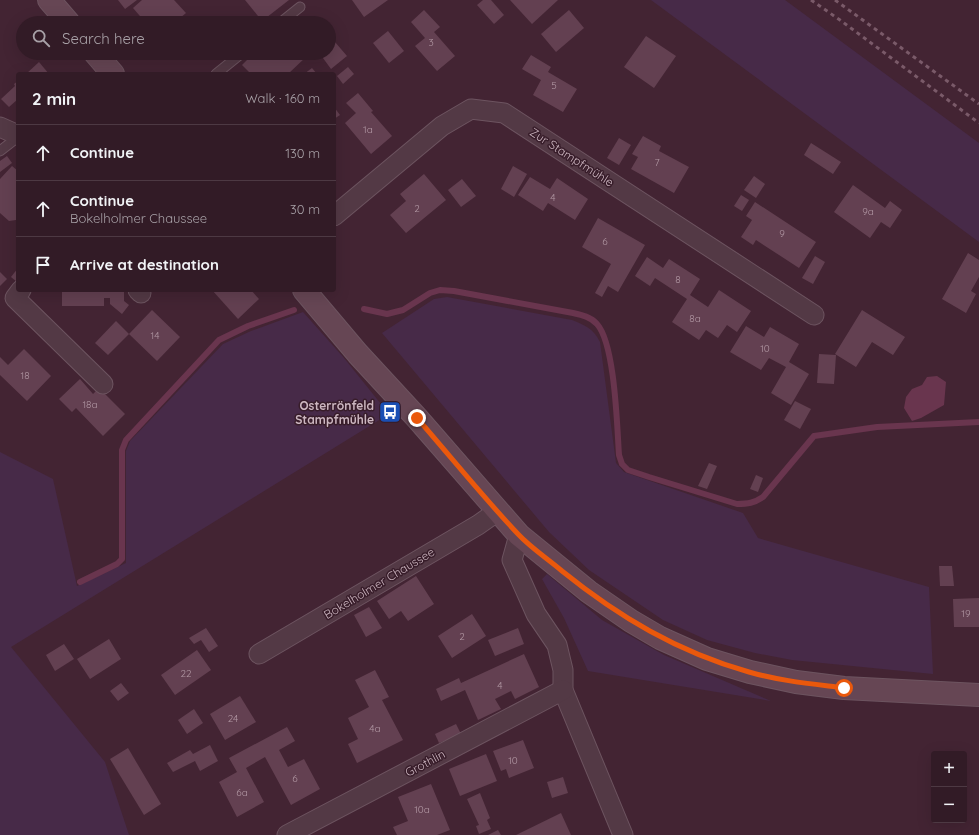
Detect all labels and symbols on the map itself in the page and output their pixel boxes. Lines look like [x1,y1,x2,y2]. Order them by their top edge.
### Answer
house number: 3 [428,36,434,49]
house number: 5 [551,79,557,92]
house number: 1a [363,123,373,136]
street label: Zur Stampfmühle [527,124,617,190]
house number: 7 [654,156,660,169]
house number: 4 [550,191,556,204]
house number: 2 [414,202,420,215]
house number: 9a [862,205,874,218]
house number: 9 [779,227,785,240]
house number: 6 [602,235,608,248]
house number: 8 [675,273,681,286]
house number: 8a [689,312,701,325]
house number: 14 [151,329,159,342]
house number: 10 [760,342,770,355]
house number: 18 [20,369,30,382]
house number: 18a [82,398,98,411]
place label: Osterrönfeld Stampfmühle [295,398,374,427]
bus stop icon: Osterrönfeld Stampfmühle [377,399,403,425]
route end [408,409,426,427]
street label: Bokelholmer Chaussee [321,544,437,622]
house number: 19 [961,607,971,620]
house number: 2 [459,630,465,643]
house number: 22 [180,667,192,680]
house number: 4 [497,679,503,692]
route start [835,679,853,697]
house number: 24 [228,712,238,725]
house number: 4a [369,722,381,735]
street label: Grothlin [402,746,448,780]
house number: 10 [508,754,518,767]
house number: 6 [292,772,298,785]
house number: 6a [236,786,248,799]
house number: 10a [414,803,430,816]

